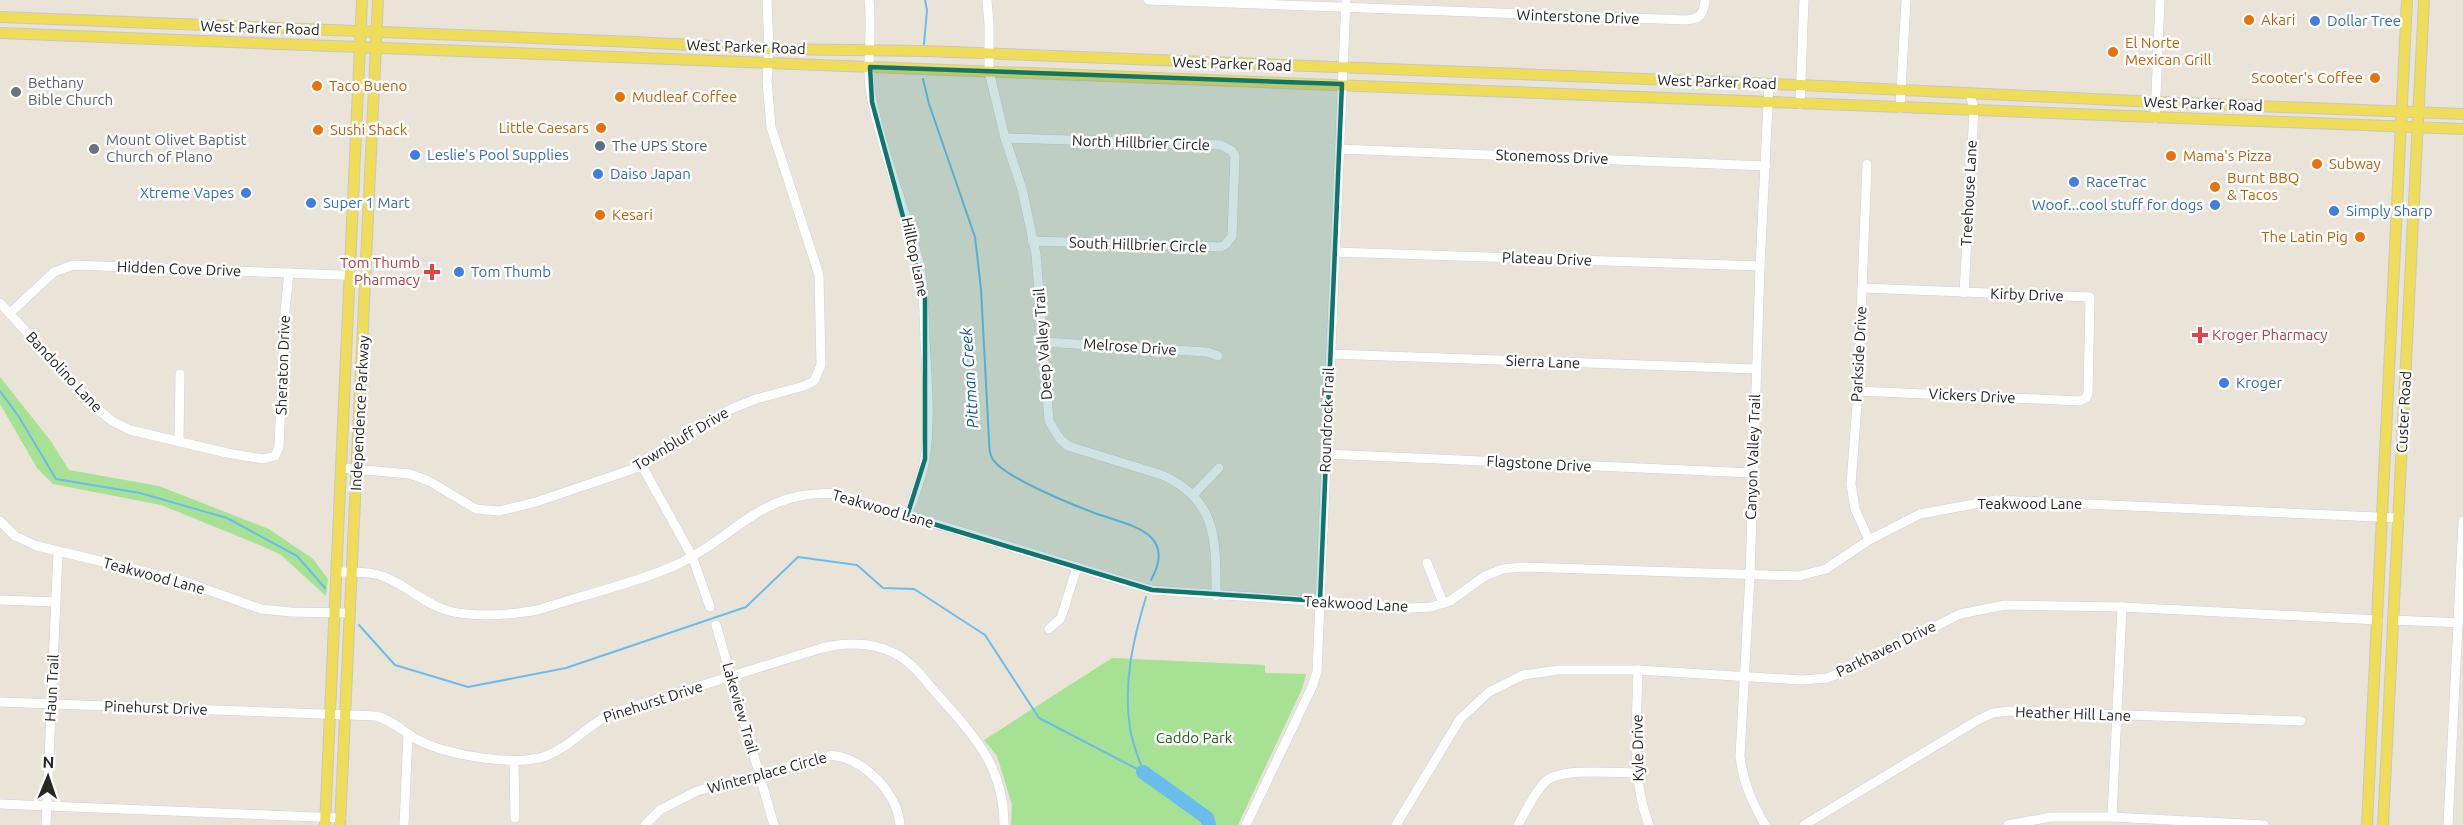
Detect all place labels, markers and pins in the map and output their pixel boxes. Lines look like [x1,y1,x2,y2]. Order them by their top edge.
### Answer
place label: Akari [2261,11,2295,28]
place label: Dollar Tree [2327,12,2401,29]
marker: Akari [2242,13,2256,27]
marker: Dollar Tree [2308,14,2322,28]
place label: El Norte Mexican Grill [2125,34,2211,68]
marker: El Norte Mexican Grill [2106,45,2120,59]
place label: Scooter's Coffee [2251,69,2363,86]
marker: Scooter's Coffee [2368,71,2382,85]
place label: Bethany Bible Church [28,74,113,108]
place label: Taco Bueno [329,77,407,94]
marker: Taco Bueno [310,79,324,93]
marker: Bethany Bible Church [9,85,23,99]
place label: Mudleaf Coffee [632,88,737,105]
marker: Mudleaf Coffee [613,90,627,104]
place label: Little Caesars [499,119,589,136]
place label: Sushi Shack [330,121,408,138]
marker: Little Caesars [594,121,608,135]
marker: Sushi Shack [311,123,325,137]
place label: Mount Olivet Baptist Church of Plano [106,131,246,165]
place label: The UPS Store [612,137,708,154]
marker: The UPS Store [593,139,607,153]
marker: Mount Olivet Baptist Church of Plano [87,142,101,156]
place label: Leslie's Pool Supplies [427,146,569,163]
place label: Mama's Pizza [2183,147,2272,164]
marker: Leslie's Pool Supplies [408,148,422,162]
marker: Mama's Pizza [2164,149,2178,163]
place label: Subway [2329,155,2381,172]
marker: Subway [2310,157,2324,171]
place label: Daiso Japan [610,165,691,182]
marker: Daiso Japan [591,167,605,181]
place label: Burnt BBQ & Tacos [2227,169,2299,203]
place label: RaceTrac [2086,173,2146,190]
marker: RaceTrac [2067,175,2081,189]
marker: Burnt BBQ & Tacos [2208,180,2222,194]
place label: Xtreme Vapes [140,184,234,201]
marker: Xtreme Vapes [239,186,253,200]
place label: Super 1 Mart [323,194,410,211]
marker: Super 1 Mart [304,196,318,210]
place label: Woof...cool stuff for dogs [2032,196,2203,213]
marker: Woof...cool stuff for dogs [2208,198,2222,212]
place label: Simply Sharp [2346,202,2432,219]
marker: Simply Sharp [2327,204,2341,218]
place label: Kesari [612,206,653,223]
marker: Kesari [593,208,607,222]
place label: The Latin Pig [2261,228,2348,245]
marker: The Latin Pig [2353,230,2367,244]
place label: Tom Thumb Pharmacy [340,254,420,288]
place label: Tom Thumb [471,263,551,280]
marker: Tom Thumb Pharmacy [425,265,439,279]
marker: Tom Thumb [452,265,466,279]
place label: Kroger Pharmacy [2212,326,2328,343]
marker: Kroger Pharmacy [2193,328,2207,342]
place label: Kroger [2236,374,2282,391]
marker: Kroger [2217,376,2231,390]

